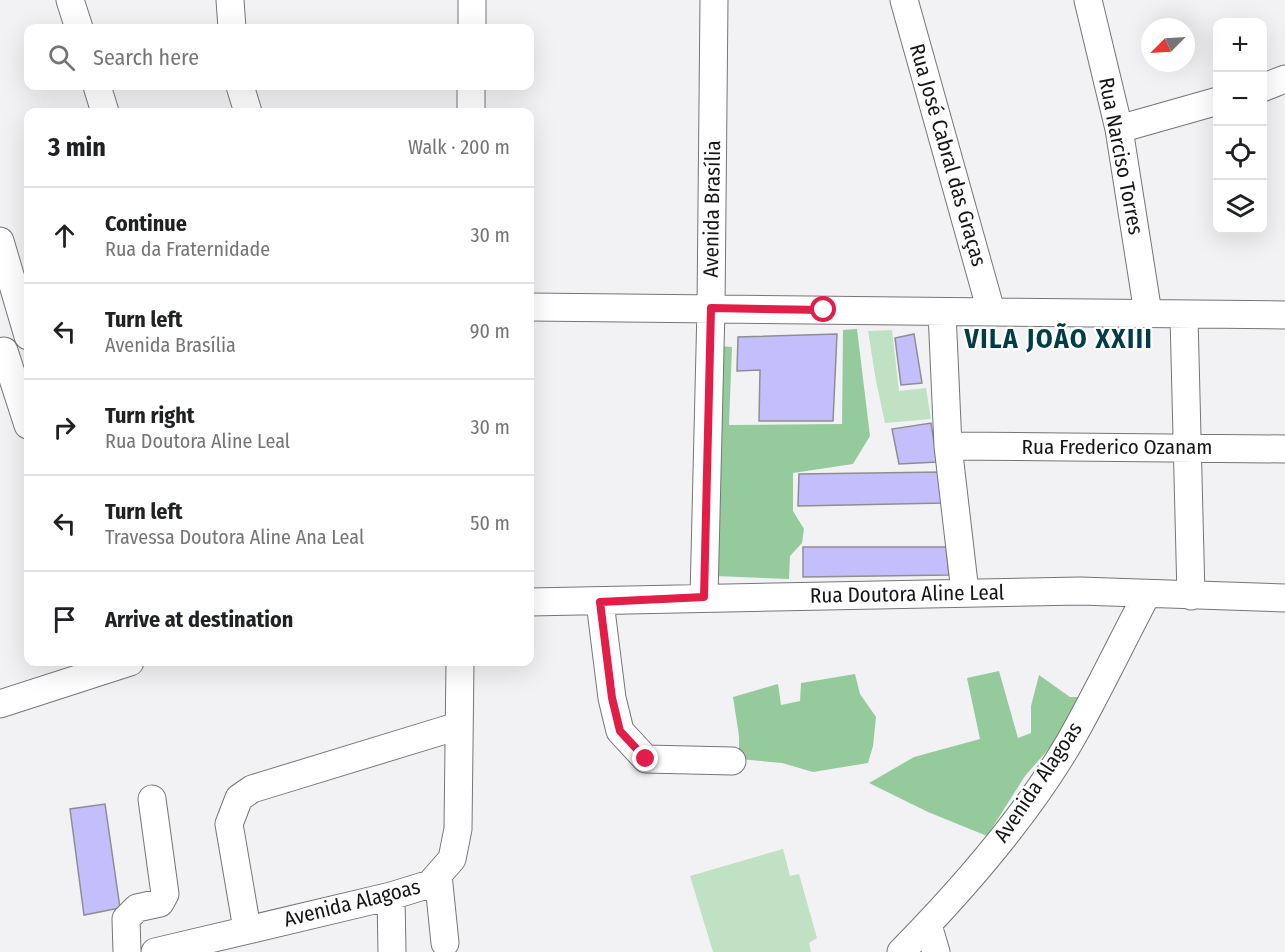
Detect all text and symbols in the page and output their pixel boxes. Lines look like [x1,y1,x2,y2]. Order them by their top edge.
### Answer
north arrow [1141,18,1195,72]
map controls [1213,18,1267,234]
button: + [1213,18,1267,72]
search box [24,24,534,90]
icon: search [45,41,78,74]
street label: Rua José Cabral das Graças [904,41,992,269]
text: Search here [93,44,199,71]
button: − [1213,72,1267,126]
street label: Rua Narciso Torres [1093,75,1149,237]
button: locate [1213,126,1267,180]
text: 3 min [48,132,106,163]
text: Walk · 200 m [408,135,510,159]
street label: Avenida Brasília [698,140,726,278]
button: layers [1213,180,1267,234]
text: Continue [105,210,187,237]
icon: ahead [48,219,81,252]
text: 30 m [470,223,510,247]
text: Rua da Fraternidade [105,237,270,261]
route start [810,296,836,322]
text: Turn left [105,306,183,333]
icon: left [48,315,81,348]
text: 90 m [470,319,510,343]
district label: VILA JOÃO XXIII [964,323,1153,355]
text: Avenida Brasília [105,333,236,357]
text: Turn right [105,402,194,429]
icon: right [48,411,81,444]
text: 30 m [470,415,510,439]
text: Rua Doutora Aline Leal [105,429,290,453]
street label: Rua Frederico Ozanam [1022,434,1212,460]
text: Turn left [105,498,183,525]
icon: left [48,507,81,540]
text: 50 m [470,511,510,535]
text: Travessa Doutora Aline Ana Leal [105,525,364,549]
street label: Rua Doutora Aline Leal [810,579,1005,609]
icon: arrive [48,603,81,636]
text: Arrive at destination [105,606,293,633]
street label: Avenida Alagoas [988,717,1088,847]
route end [632,745,658,771]
street label: Avenida Alagoas [281,873,423,932]

